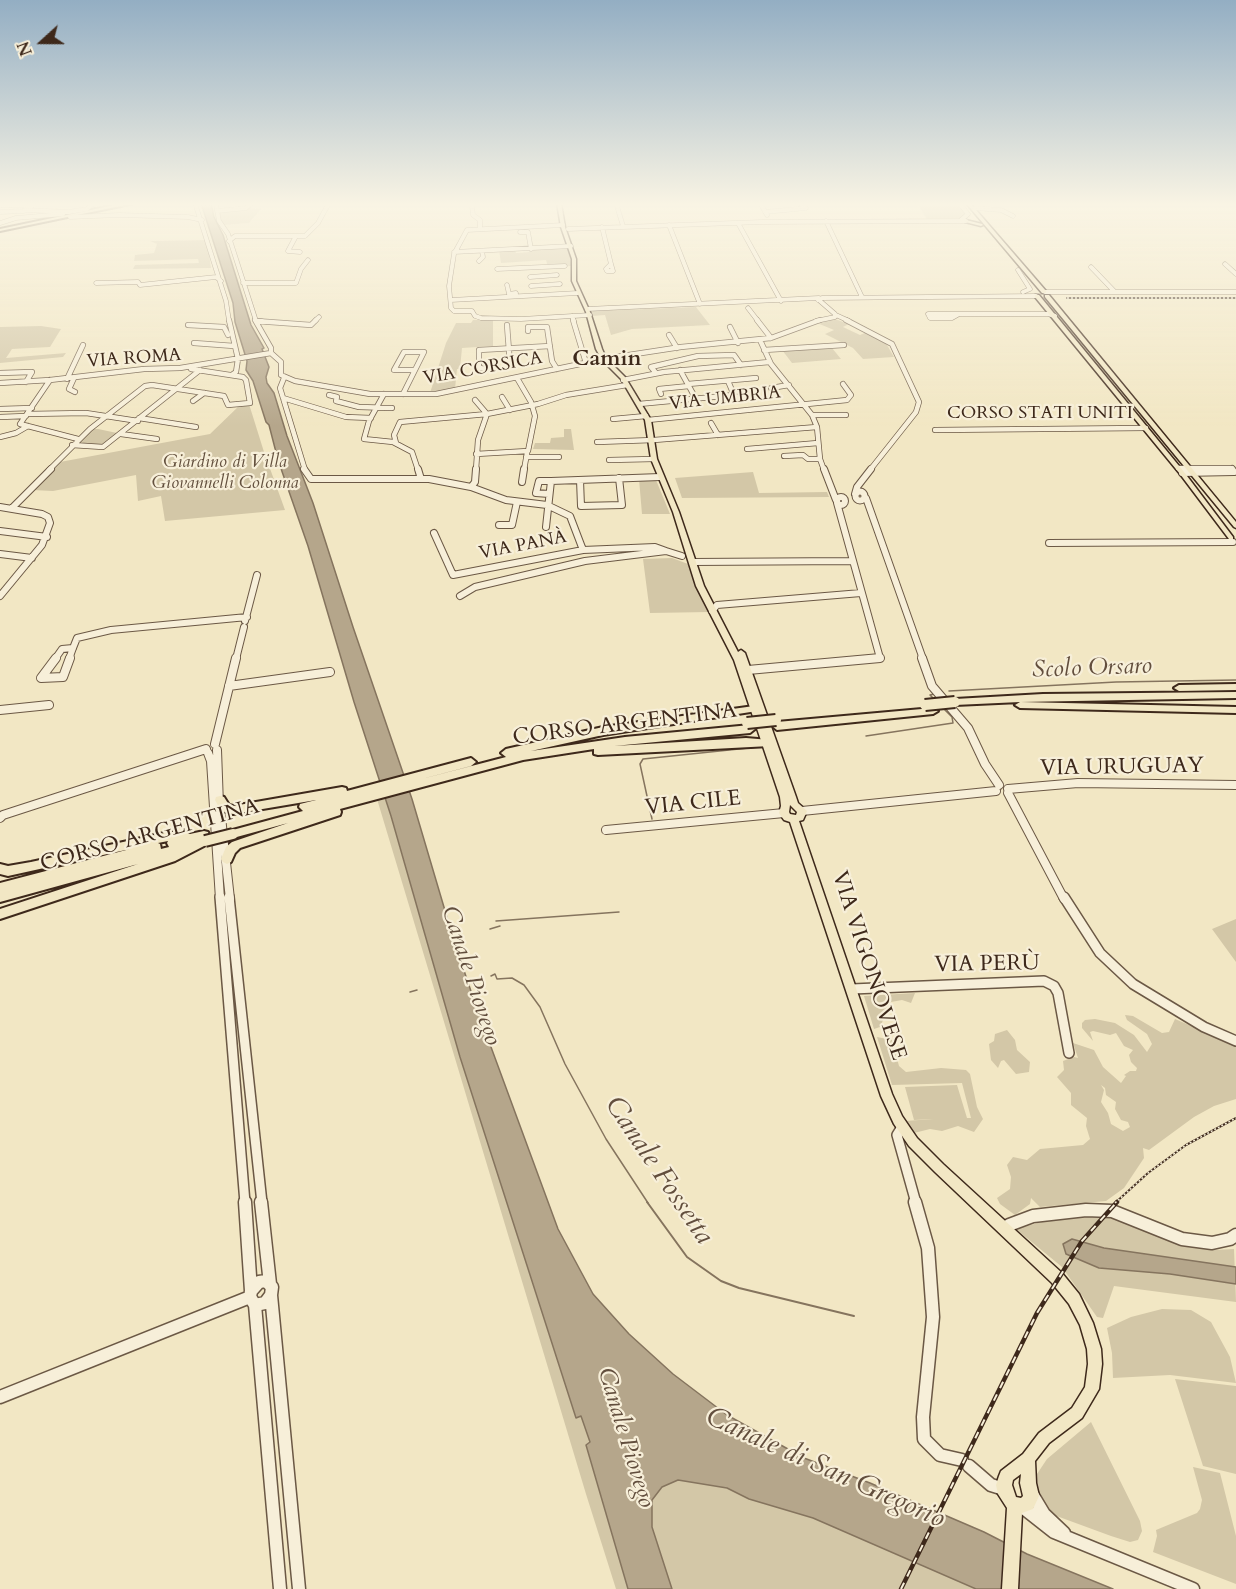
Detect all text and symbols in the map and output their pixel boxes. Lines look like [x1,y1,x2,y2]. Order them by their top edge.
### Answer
north arrow [12,12,72,72]
text: N [12,38,38,59]
street label: VIA ROMA [86,345,182,373]
district label: Camin [572,347,642,373]
street label: VIA CORSICA [422,348,544,390]
street label: VIA UMBRIA [668,382,782,416]
street label: CORSO STATI UNITI [947,403,1133,425]
park label: Giardino di Villa Giovannelli Colonna [151,452,299,494]
street label: VIA PANÀ [477,527,569,565]
water label: Scolo Orsaro [1031,653,1153,685]
street label: CORSO ARGENTINA [511,698,739,752]
street label: VIA URUGUAY [1040,753,1204,783]
street label: VIA CILE [644,786,742,822]
street label: CORSO ARGENTINA [38,794,262,878]
street label: VIA VIGONOVESE [825,868,911,1064]
water label: Canale Piovego [434,903,506,1049]
street label: VIA PERÙ [934,951,1040,979]
water label: Canale Fossetta [596,1091,720,1251]
water label: Canale Piovego [590,1365,660,1511]
water label: Canale di San Gregorio [700,1401,950,1537]

